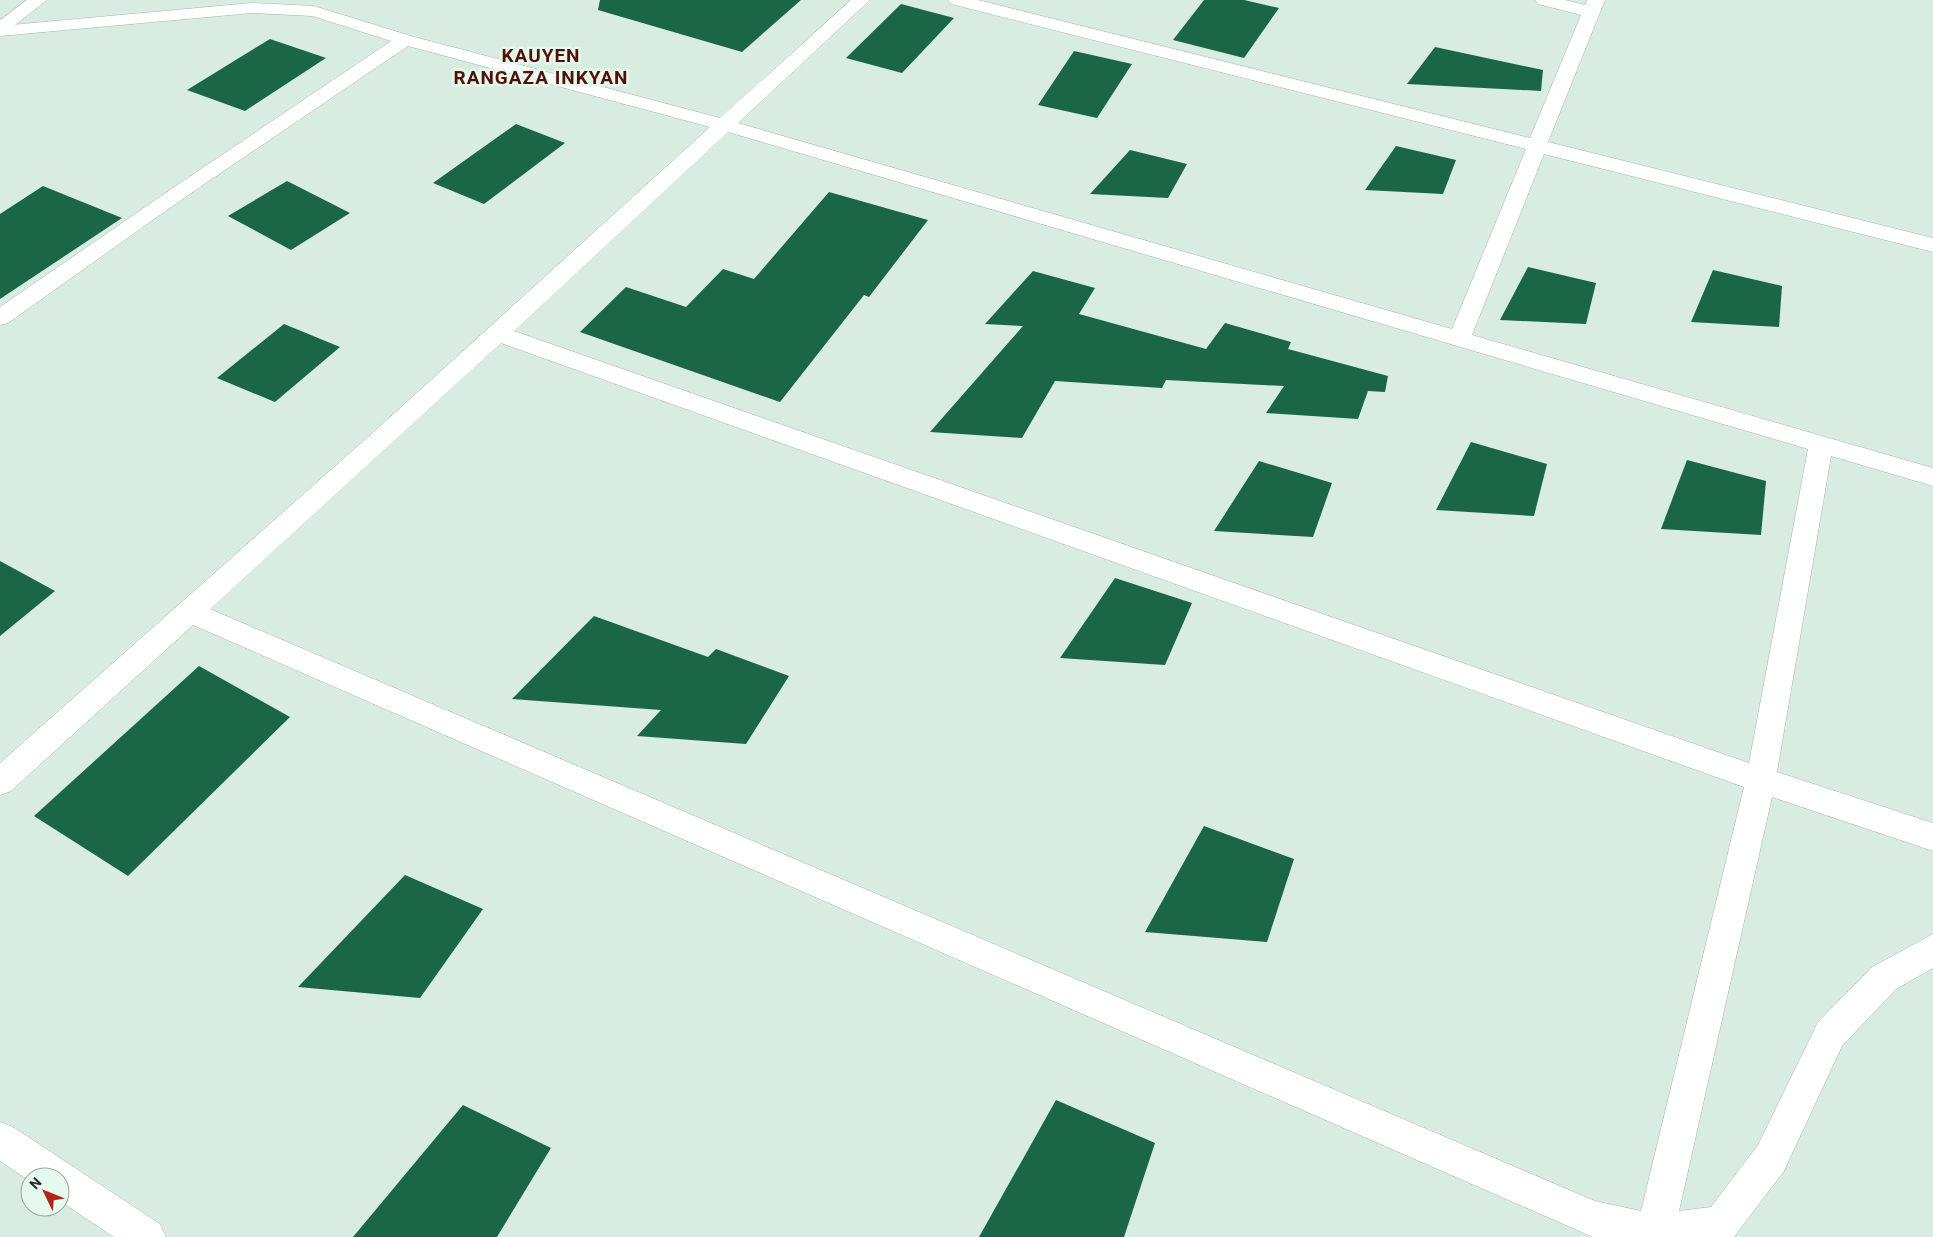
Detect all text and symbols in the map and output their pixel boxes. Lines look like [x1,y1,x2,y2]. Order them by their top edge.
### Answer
district label: KAUYEN RANGAZA INKYAN [454,44,628,89]
north arrow [20,1167,70,1217]
text: N [26,1174,45,1192]

